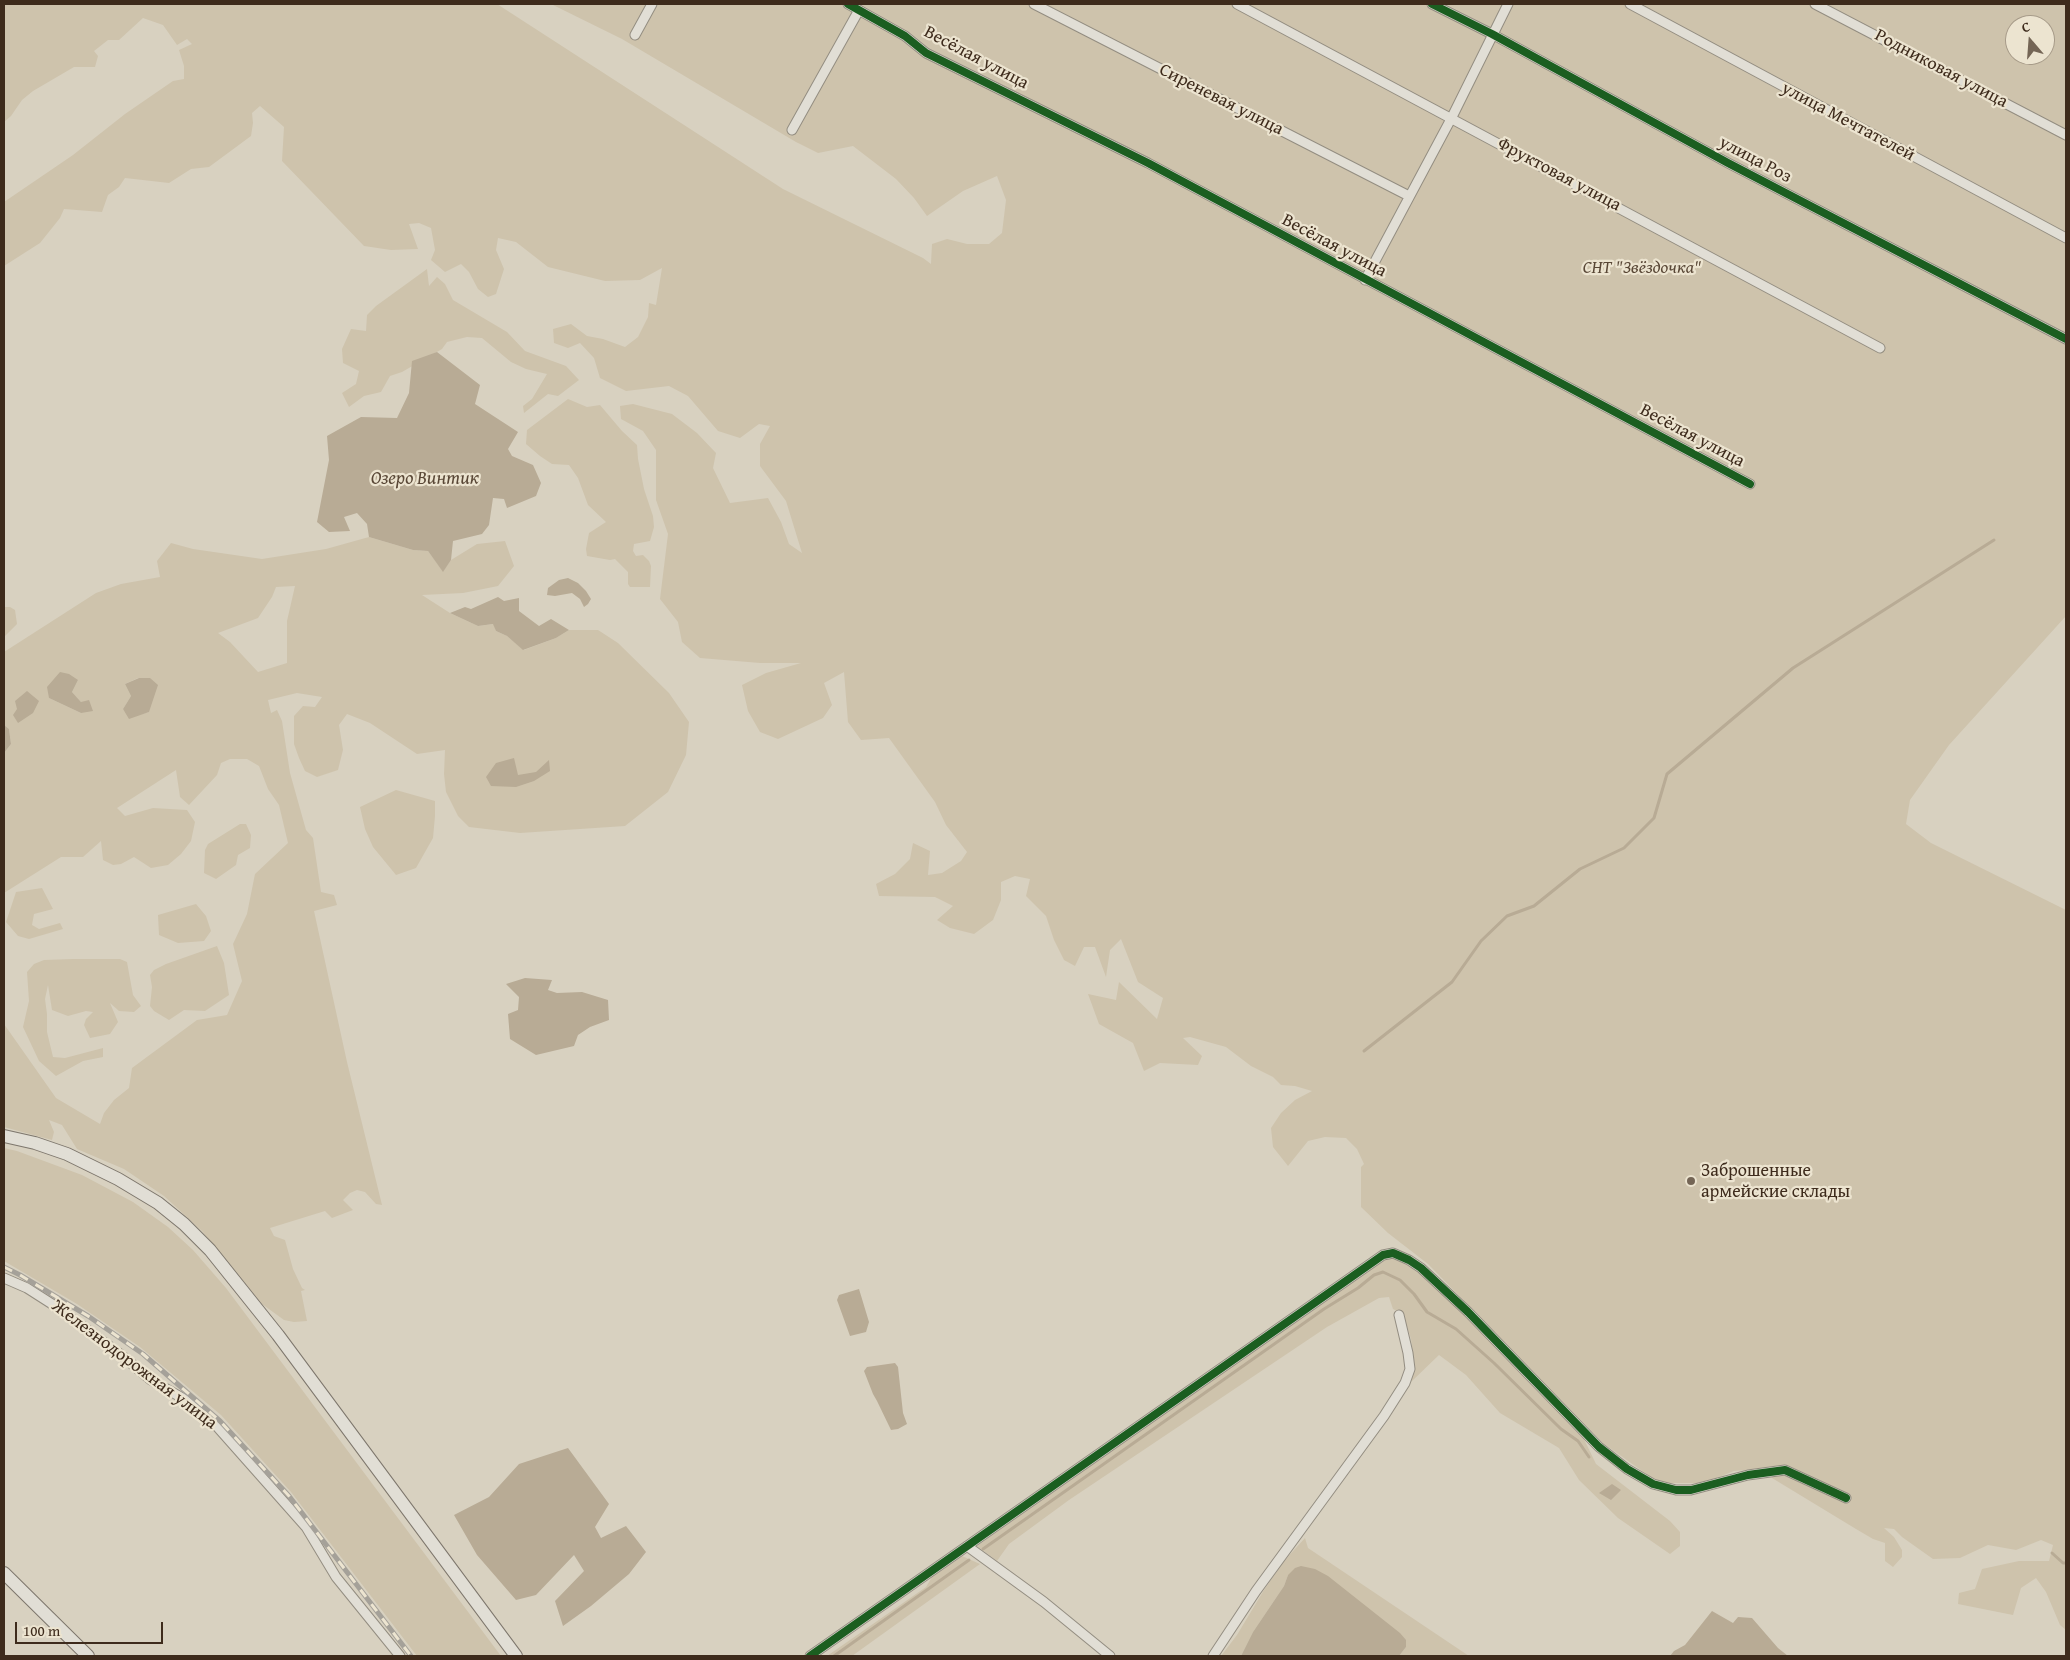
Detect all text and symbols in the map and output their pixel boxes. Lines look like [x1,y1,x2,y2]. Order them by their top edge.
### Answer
north arrow [2005,15,2055,65]
text: С [2019,16,2033,37]
street label: Весёлая улица [920,21,1032,95]
street label: Родниковая улица [1871,25,2011,113]
street label: Сиреневая улица [1155,59,1287,141]
street label: улица Мечтателей [1777,78,1919,166]
street label: улица Роз [1715,132,1795,188]
street label: Фруктовая улица [1493,133,1625,217]
street label: Весёлая улица [1278,209,1390,283]
park label: СНТ "Звёздочка" [1583,257,1701,279]
street label: Весёлая улица [1636,399,1748,473]
water label: Озеро Винтик [371,468,479,490]
place label: Заброшенные армейские склады [1701,1160,1850,1202]
marker: Заброшенные армейские склады [1685,1175,1697,1187]
street label: Железнодорожная улица [47,1296,221,1434]
scale bar [18,1612,165,1644]
text: 100 m [23,1620,60,1641]

